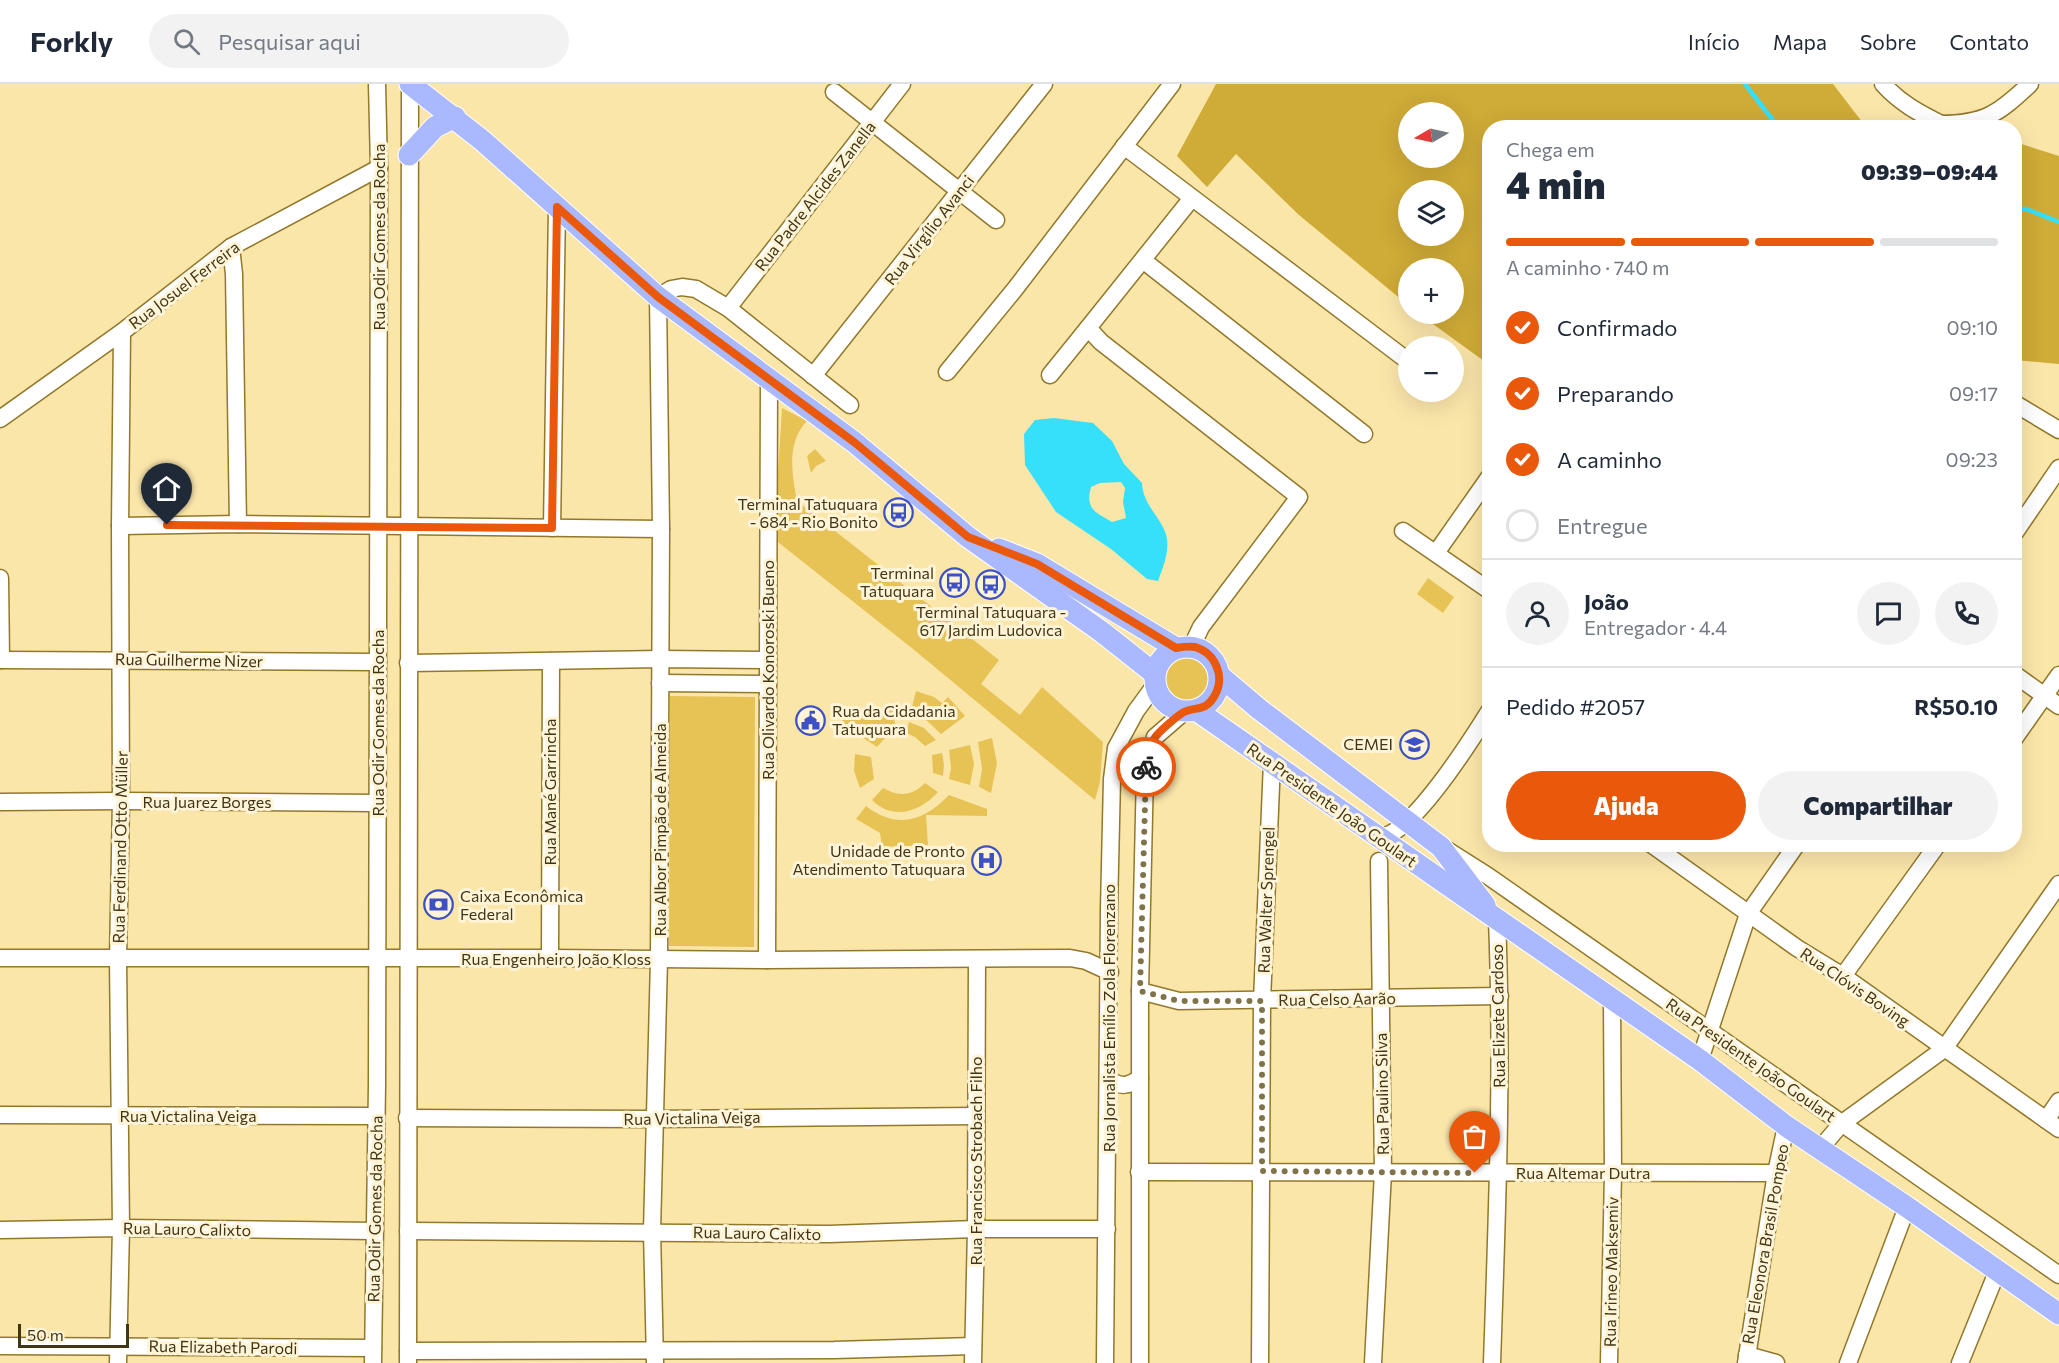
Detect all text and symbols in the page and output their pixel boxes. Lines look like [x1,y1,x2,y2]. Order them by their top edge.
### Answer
search box [149,14,569,68]
text: Forkly [30,24,113,58]
icon: search [170,25,203,58]
text: Pesquisar aqui [218,28,361,55]
text: Início [1688,29,1740,54]
text: Mapa [1773,29,1827,54]
text: Sobre [1860,29,1916,54]
text: Contato [1949,29,2029,54]
north arrow [1398,102,1464,168]
map controls [1398,102,1464,402]
street label: Rua Padre Alcides Zanella [750,117,879,274]
text: Chega em [1506,137,1595,161]
street label: Rua Odir Gomes da Rocha [369,144,388,330]
text: 09:39–09:44 [1861,158,1998,185]
text: 4 min [1506,159,1606,207]
street label: Rua Virgílio Avanci [880,171,977,288]
button: layers [1398,180,1464,246]
street label: Rua Josuel Ferreira [125,237,243,332]
text: A caminho · 740 m [1506,255,1670,279]
button: + [1398,258,1464,324]
icon: check [1506,311,1539,344]
text: Confirmado [1557,314,1678,341]
text: 09:10 [1946,315,1998,339]
button: − [1398,336,1464,402]
icon: check [1506,377,1539,410]
text: Preparando [1557,380,1674,407]
text: 09:17 [1949,381,1998,405]
icon: check [1506,443,1539,476]
text: A caminho [1557,446,1662,473]
text: 09:23 [1946,447,1998,471]
pin [141,463,192,525]
icon: home [150,472,183,505]
place label: Terminal Tatuquara - 684 - Rio Bonito [737,494,878,531]
bus stop icon: Terminal Tatuquara - 684 - Rio Bonito [883,497,915,529]
text: Entregue [1557,512,1648,539]
street label: Rua Olivardo Konoroski Bueno [758,560,777,780]
place label: Terminal Tatuquara [860,563,934,600]
bus stop icon: Terminal Tatuquara [939,566,971,598]
bus stop icon: Terminal Tatuquara - 617 Jardim Ludovica [975,568,1007,600]
button: person [1506,582,1569,645]
button: chat [1857,582,1920,645]
button: phone [1935,582,1998,645]
text: João [1584,588,1629,615]
place label: Terminal Tatuquara - 617 Jardim Ludovica [916,602,1066,639]
text: Entregador · 4.4 [1584,615,1727,639]
street label: Rua Odir Gomes da Rocha [368,630,387,816]
street label: Rua Guilherme Nizer [115,649,264,670]
text: Pedido #2057 [1506,693,1645,720]
text: R$50.10 [1914,693,1998,720]
place label: Rua da Cidadania Tatuquara [832,701,956,738]
public building icon: Rua da Cidadania Tatuquara [795,704,827,736]
street label: Rua Mané Garrincha [540,719,559,865]
street label: Rua Albor Pimpão de Almeida [650,723,669,937]
school or university icon: CEMEI [1398,728,1430,760]
place label: CEMEI [1343,734,1393,753]
courier [1116,737,1176,797]
street label: Rua Presidente João Goulart [1244,739,1421,871]
street label: Rua Ferdinand Otto Müller [108,750,131,943]
icon: bike [1130,751,1163,784]
button: Ajuda [1506,771,1746,840]
button: Compartilhar [1758,771,1998,840]
street label: Rua Juarez Borges [142,792,272,811]
street label: Rua Walter Sprengel [1253,826,1278,974]
place label: Unidade de Pronto Atendimento Tatuquara [793,841,965,878]
hospital icon: Unidade de Pronto Atendimento Tatuquara [970,844,1002,876]
street label: Rua Jornalista Emílio Zola Florenzano [1099,884,1118,1152]
place label: Caixa Econômica Federal [460,886,583,923]
bank icon: Caixa Econômica Federal [423,889,455,921]
street label: Rua Clóvis Boving [1797,943,1914,1030]
street label: Rua Elizete Cardoso [1487,944,1508,1088]
street label: Rua Engenheiro João Kloss [461,949,651,968]
street label: Rua Celso Aarão [1278,988,1396,1009]
street label: Rua Presidente João Goulart [1663,994,1840,1126]
street label: Rua Paulino Silva [1371,1033,1392,1155]
street label: Rua Francisco Strobach Filho [966,1056,985,1266]
street label: Rua Victalina Veiga [119,1106,257,1125]
street label: Rua Victalina Veiga [623,1107,761,1128]
pin [1449,1111,1500,1173]
street label: Rua Odir Gomes da Rocha [363,1115,386,1303]
icon: bag [1458,1120,1491,1153]
street label: Rua Eleonora Brasil Pompeo [1738,1142,1792,1346]
street label: Rua Altemar Dutra [1516,1163,1650,1182]
street label: Rua Irineo Maksemiv [1600,1197,1621,1347]
street label: Rua Lauro Calixto [123,1218,251,1239]
street label: Rua Lauro Calixto [693,1222,821,1243]
scale bar [18,1321,129,1348]
text: 50 m [27,1325,64,1344]
street label: Rua Elizabeth Parodi [148,1336,298,1357]

